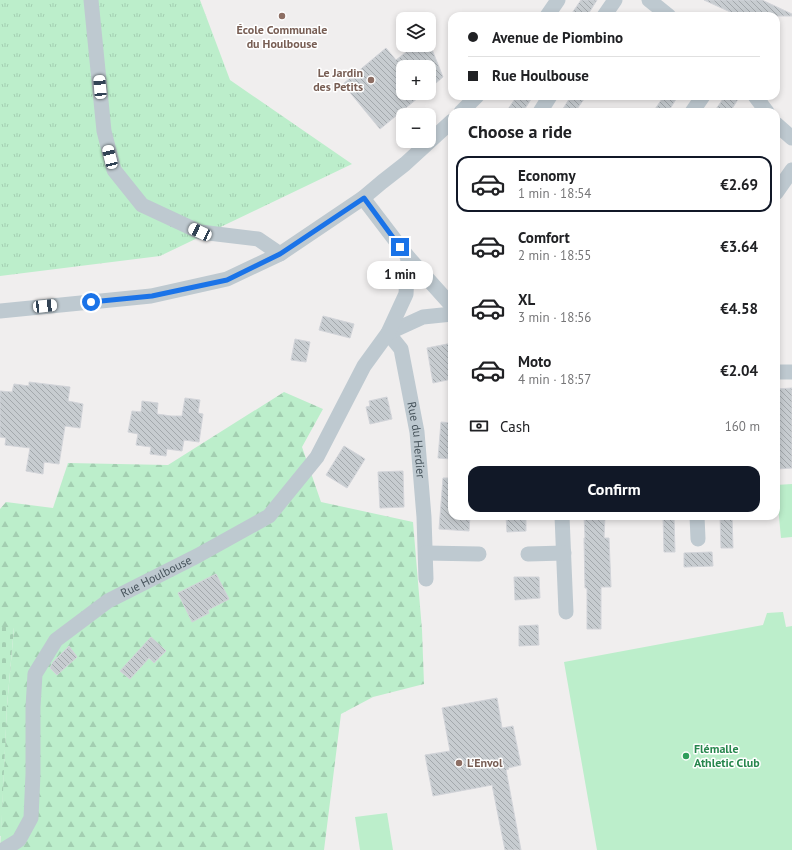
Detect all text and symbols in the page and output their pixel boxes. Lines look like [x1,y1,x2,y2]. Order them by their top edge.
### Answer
marker: École Communale du Houlbouse [277,11,287,21]
map controls [396,12,436,148]
button: layers [396,12,436,52]
place label: École Communale du Houlbouse [237,22,327,51]
text: Avenue de Piombino [492,28,623,47]
button: + [396,60,436,100]
place label: Le Jardin des Petits [313,65,363,94]
text: Rue Houlbouse [492,66,589,85]
car [93,75,107,99]
marker: Le Jardin des Petits [366,75,376,85]
button: − [396,108,436,148]
text: Choose a ride [468,120,572,143]
car [101,144,119,170]
icon: car [470,166,506,202]
text: Economy [518,166,576,185]
text: €2.69 [720,175,758,194]
text: 1 min · 18:54 [518,185,591,202]
car [187,221,213,243]
icon: car [470,228,506,264]
text: Comfort [518,228,570,247]
text: €3.64 [720,237,758,256]
route end [391,238,409,256]
text: 2 min · 18:55 [518,247,591,264]
callout: 1 min [367,261,433,289]
text: 1 min [384,266,416,283]
icon: car [470,290,506,326]
text: XL [518,290,535,309]
route start [82,293,100,311]
car [32,299,58,313]
text: €4.58 [720,299,758,318]
text: 3 min · 18:56 [518,309,591,326]
icon: car [470,352,506,388]
text: Moto [518,352,551,371]
text: €2.04 [720,361,758,380]
text: 4 min · 18:57 [518,371,591,388]
street label: Rue du Herdier [404,400,429,479]
icon: cash [468,415,490,437]
text: Cash [500,417,530,436]
text: 160 m [725,418,760,435]
button: Confirm [468,466,760,512]
street label: Rue Houlbouse [118,552,194,600]
place label: Flémalle Athletic Club [694,741,760,770]
marker: Flémalle Athletic Club [681,751,691,761]
place label: L’Envol [467,755,503,770]
marker: L’Envol [454,758,464,768]

